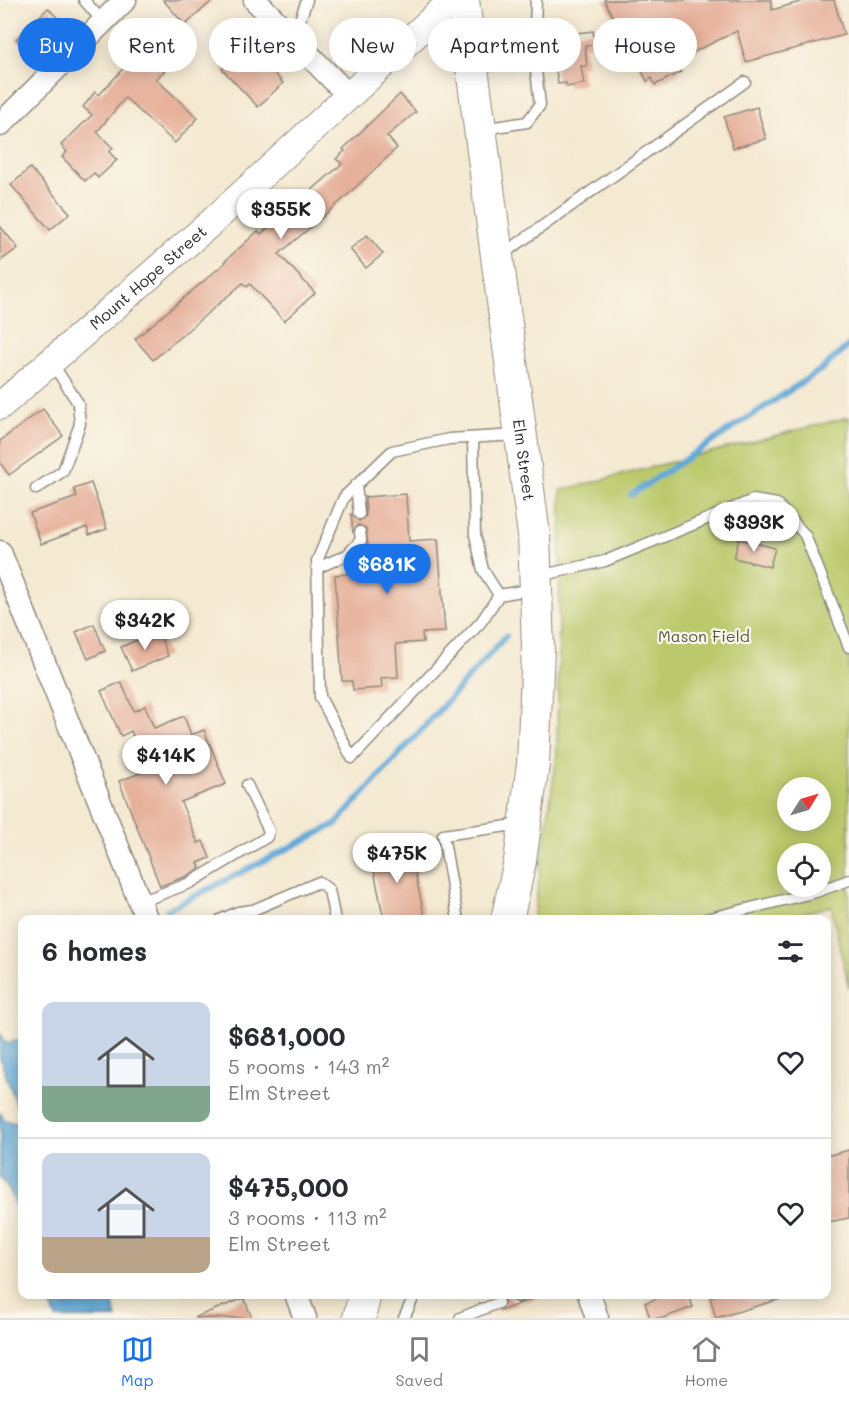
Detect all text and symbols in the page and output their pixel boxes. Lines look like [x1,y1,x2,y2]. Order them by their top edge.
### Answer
chip: Buy [18,18,96,72]
chip: Rent [108,18,197,72]
chip: Filters [209,18,317,72]
chip: New [329,18,416,72]
chip: Apartment [428,18,581,72]
chip: House [593,18,697,72]
pin: $355K [239,189,323,240]
text: $355K [251,195,311,221]
street label: Mount Hope Street [85,220,211,334]
street label: Elm Street [509,418,540,502]
pin: $393K [712,502,796,553]
text: $393K [723,508,785,534]
pin: $681K [345,544,429,595]
text: $681K [358,550,416,576]
pin: $342K [103,600,187,651]
text: $342K [114,606,176,632]
park label: Mason Field [658,625,750,646]
pin: $414K [124,735,208,786]
text: $414K [136,741,196,767]
north arrow [777,777,831,831]
map controls [777,777,831,897]
pin: $475K [355,833,439,884]
text: $475K [366,839,428,865]
button: locate [777,843,831,897]
text: 6 homes [42,934,147,968]
icon: filters [774,935,807,968]
text: $681,000 [228,1019,346,1053]
icon: home [90,1026,162,1098]
icon: heart [774,1046,807,1079]
text: 5 rooms · 143 m² [228,1053,389,1079]
text: Elm Street [228,1079,330,1105]
text: $475,000 [228,1170,348,1204]
icon: home [90,1177,162,1249]
icon: heart [774,1197,807,1230]
text: 3 rooms · 113 m² [228,1204,387,1230]
text: Elm Street [228,1230,330,1256]
tab: Map [121,1333,154,1390]
tab: Saved [395,1333,443,1390]
tab: Home [685,1333,728,1390]

